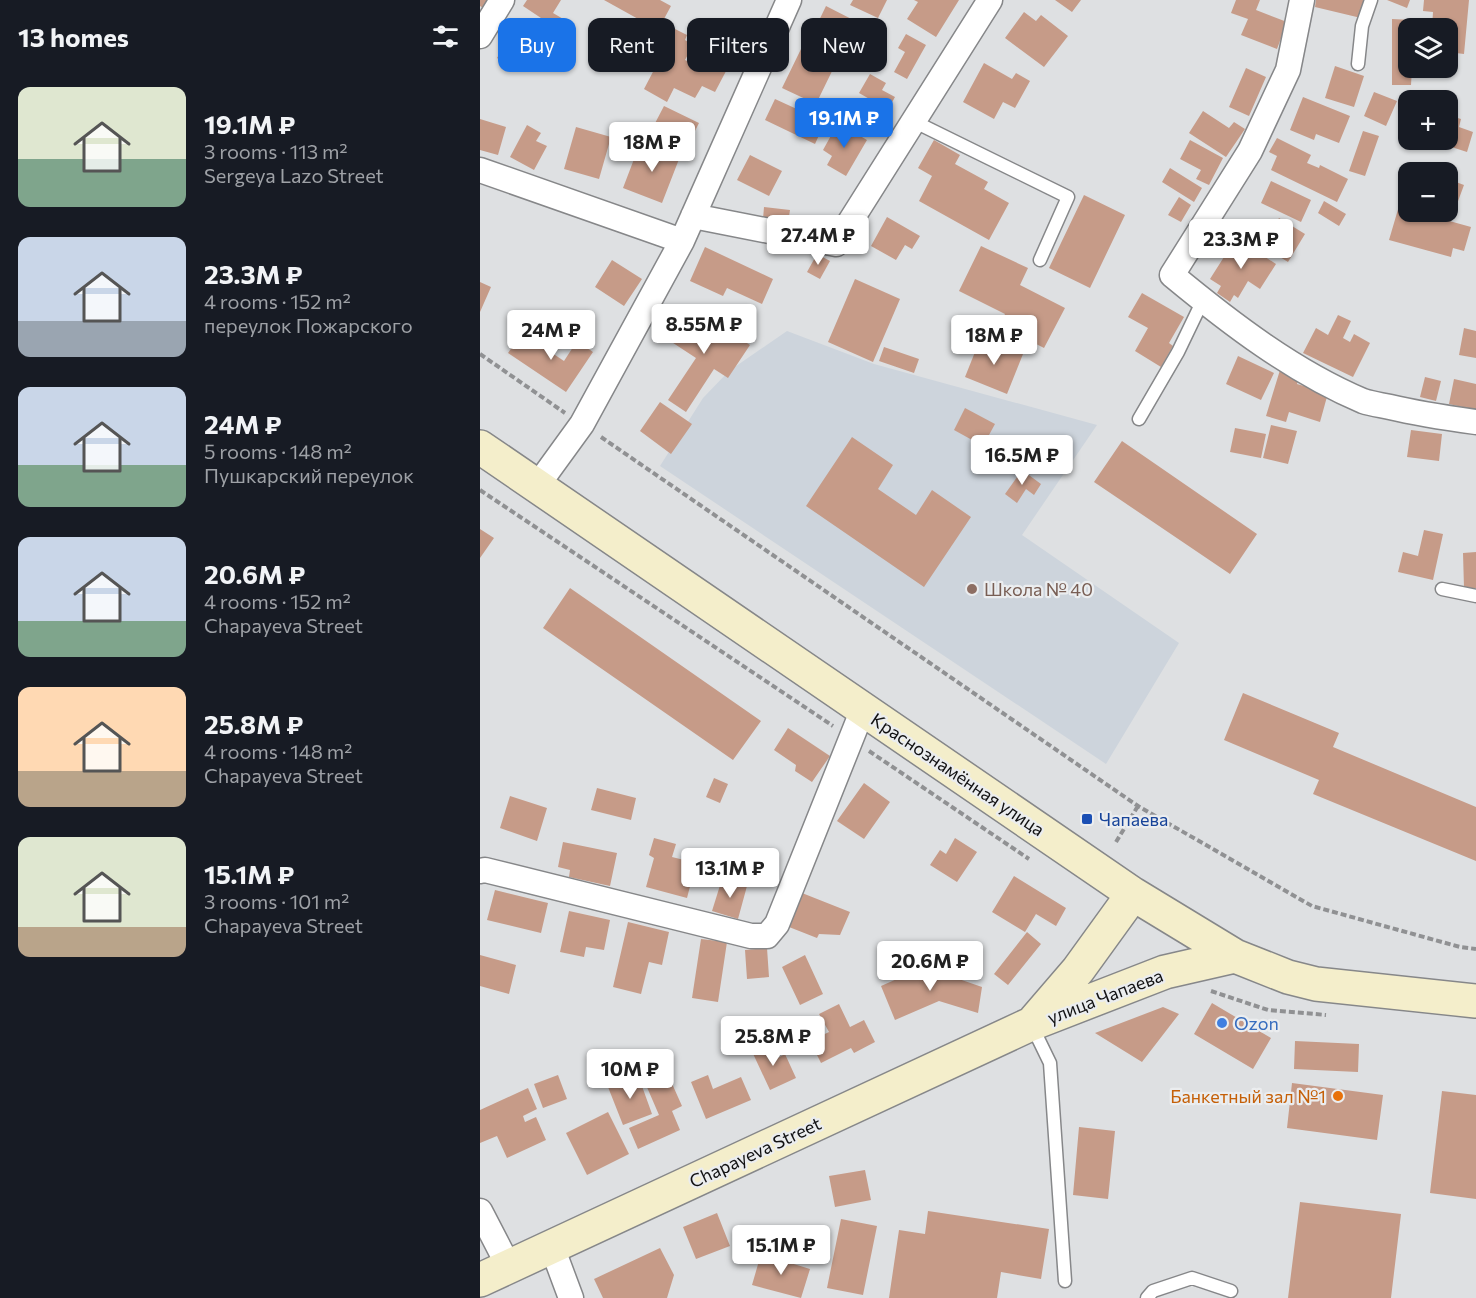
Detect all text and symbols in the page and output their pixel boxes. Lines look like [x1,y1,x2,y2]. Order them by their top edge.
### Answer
chip: Buy [498,18,576,72]
chip: Rent [588,18,675,72]
chip: Filters [687,18,789,72]
chip: New [801,18,887,72]
map controls [1398,18,1458,222]
button: layers [1398,18,1458,78]
icon: filters [429,20,462,53]
text: 13 homes [18,21,129,52]
button: + [1398,90,1458,150]
pin: 19.1M ₽ [789,98,899,149]
text: 19.1M ₽ [809,105,879,129]
text: 19.1M ₽ [204,108,295,139]
icon: home [66,111,138,183]
pin: 18M ₽ [610,122,694,173]
text: 18M ₽ [623,129,681,153]
text: 3 rooms · 113 m² [204,139,348,163]
button: − [1398,162,1458,222]
text: Sergeya Lazo Street [204,163,384,187]
pin: 27.4M ₽ [763,215,873,266]
pin: 23.3M ₽ [1186,219,1296,270]
text: 27.4M ₽ [781,222,855,246]
text: 23.3M ₽ [1203,226,1279,250]
text: 23.3M ₽ [204,258,303,289]
icon: home [66,261,138,333]
text: 4 rooms · 152 m² [204,289,351,313]
pin: 8.55M ₽ [649,304,759,355]
pin: 24M ₽ [509,310,593,361]
text: 8.55M ₽ [666,311,742,335]
text: переулок Пожарского [204,313,413,337]
pin: 18M ₽ [952,315,1036,366]
text: 24M ₽ [521,317,581,341]
text: 18M ₽ [965,322,1023,346]
text: 24M ₽ [204,408,282,439]
icon: home [66,411,138,483]
pin: 16.5M ₽ [967,435,1077,486]
text: 5 rooms · 148 m² [204,439,352,463]
text: 16.5M ₽ [985,442,1059,466]
text: Пушкарский переулок [204,463,414,487]
text: 20.6M ₽ [204,558,305,589]
icon: home [66,561,138,633]
place label: Школа № 40 [984,578,1093,600]
marker: Школа № 40 [965,582,979,596]
text: 4 rooms · 152 m² [204,589,351,613]
text: Chapayeva Street [204,613,363,637]
text: 25.8M ₽ [204,708,303,739]
street label: Краснознамённая улица [867,708,1049,840]
icon: home [66,711,138,783]
text: 4 rooms · 148 m² [204,739,352,763]
text: Chapayeva Street [204,763,363,787]
place label: Чапаева [1099,808,1168,830]
marker: Чапаева [1080,812,1094,826]
pin: 13.1M ₽ [675,848,785,899]
text: 13.1M ₽ [695,855,765,879]
text: 15.1M ₽ [204,858,294,889]
icon: home [66,861,138,933]
text: 3 rooms · 101 m² [204,889,349,913]
text: Chapayeva Street [204,913,363,937]
pin: 20.6M ₽ [875,941,985,992]
text: 20.6M ₽ [891,948,969,972]
street label: улица Чапаева [1044,964,1166,1028]
place label: Ozon [1234,1012,1279,1034]
pin: 25.8M ₽ [718,1016,828,1067]
marker: Ozon [1215,1016,1229,1030]
text: 25.8M ₽ [735,1023,811,1047]
pin: 10M ₽ [588,1049,672,1100]
text: 10M ₽ [601,1056,659,1080]
place label: Банкетный зал №1 [1170,1085,1326,1107]
marker: Банкетный зал №1 [1331,1089,1345,1103]
street label: Chapayeva Street [686,1112,824,1192]
pin: 15.1M ₽ [726,1225,836,1276]
text: 15.1M ₽ [746,1232,816,1256]

